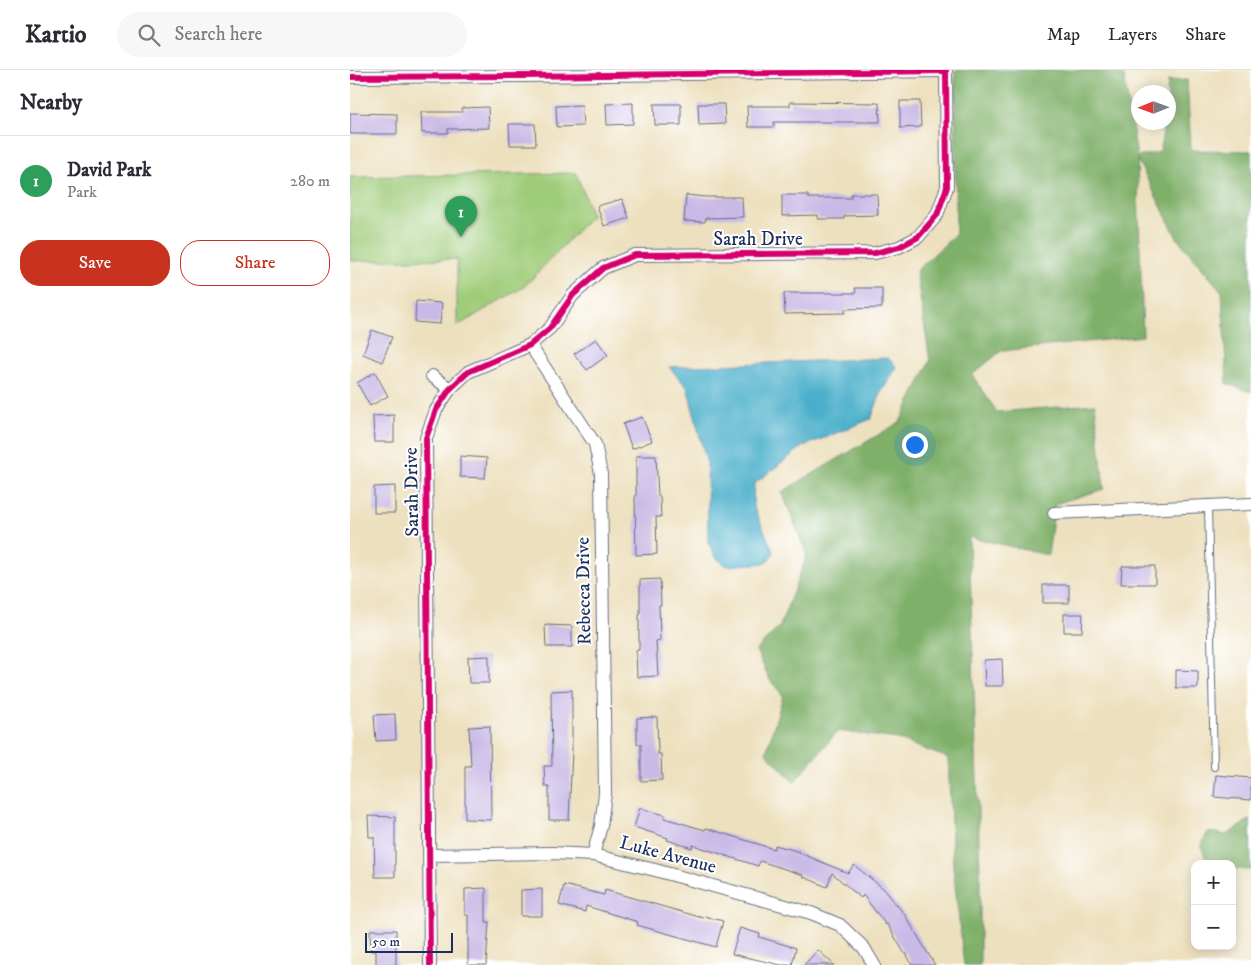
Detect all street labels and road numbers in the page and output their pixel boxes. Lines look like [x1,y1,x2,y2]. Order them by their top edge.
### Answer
street label: Sarah Drive [713,228,803,251]
street label: Sarah Drive [400,447,424,537]
street label: Rebecca Drive [572,537,596,645]
street label: Luke Avenue [617,831,719,879]

